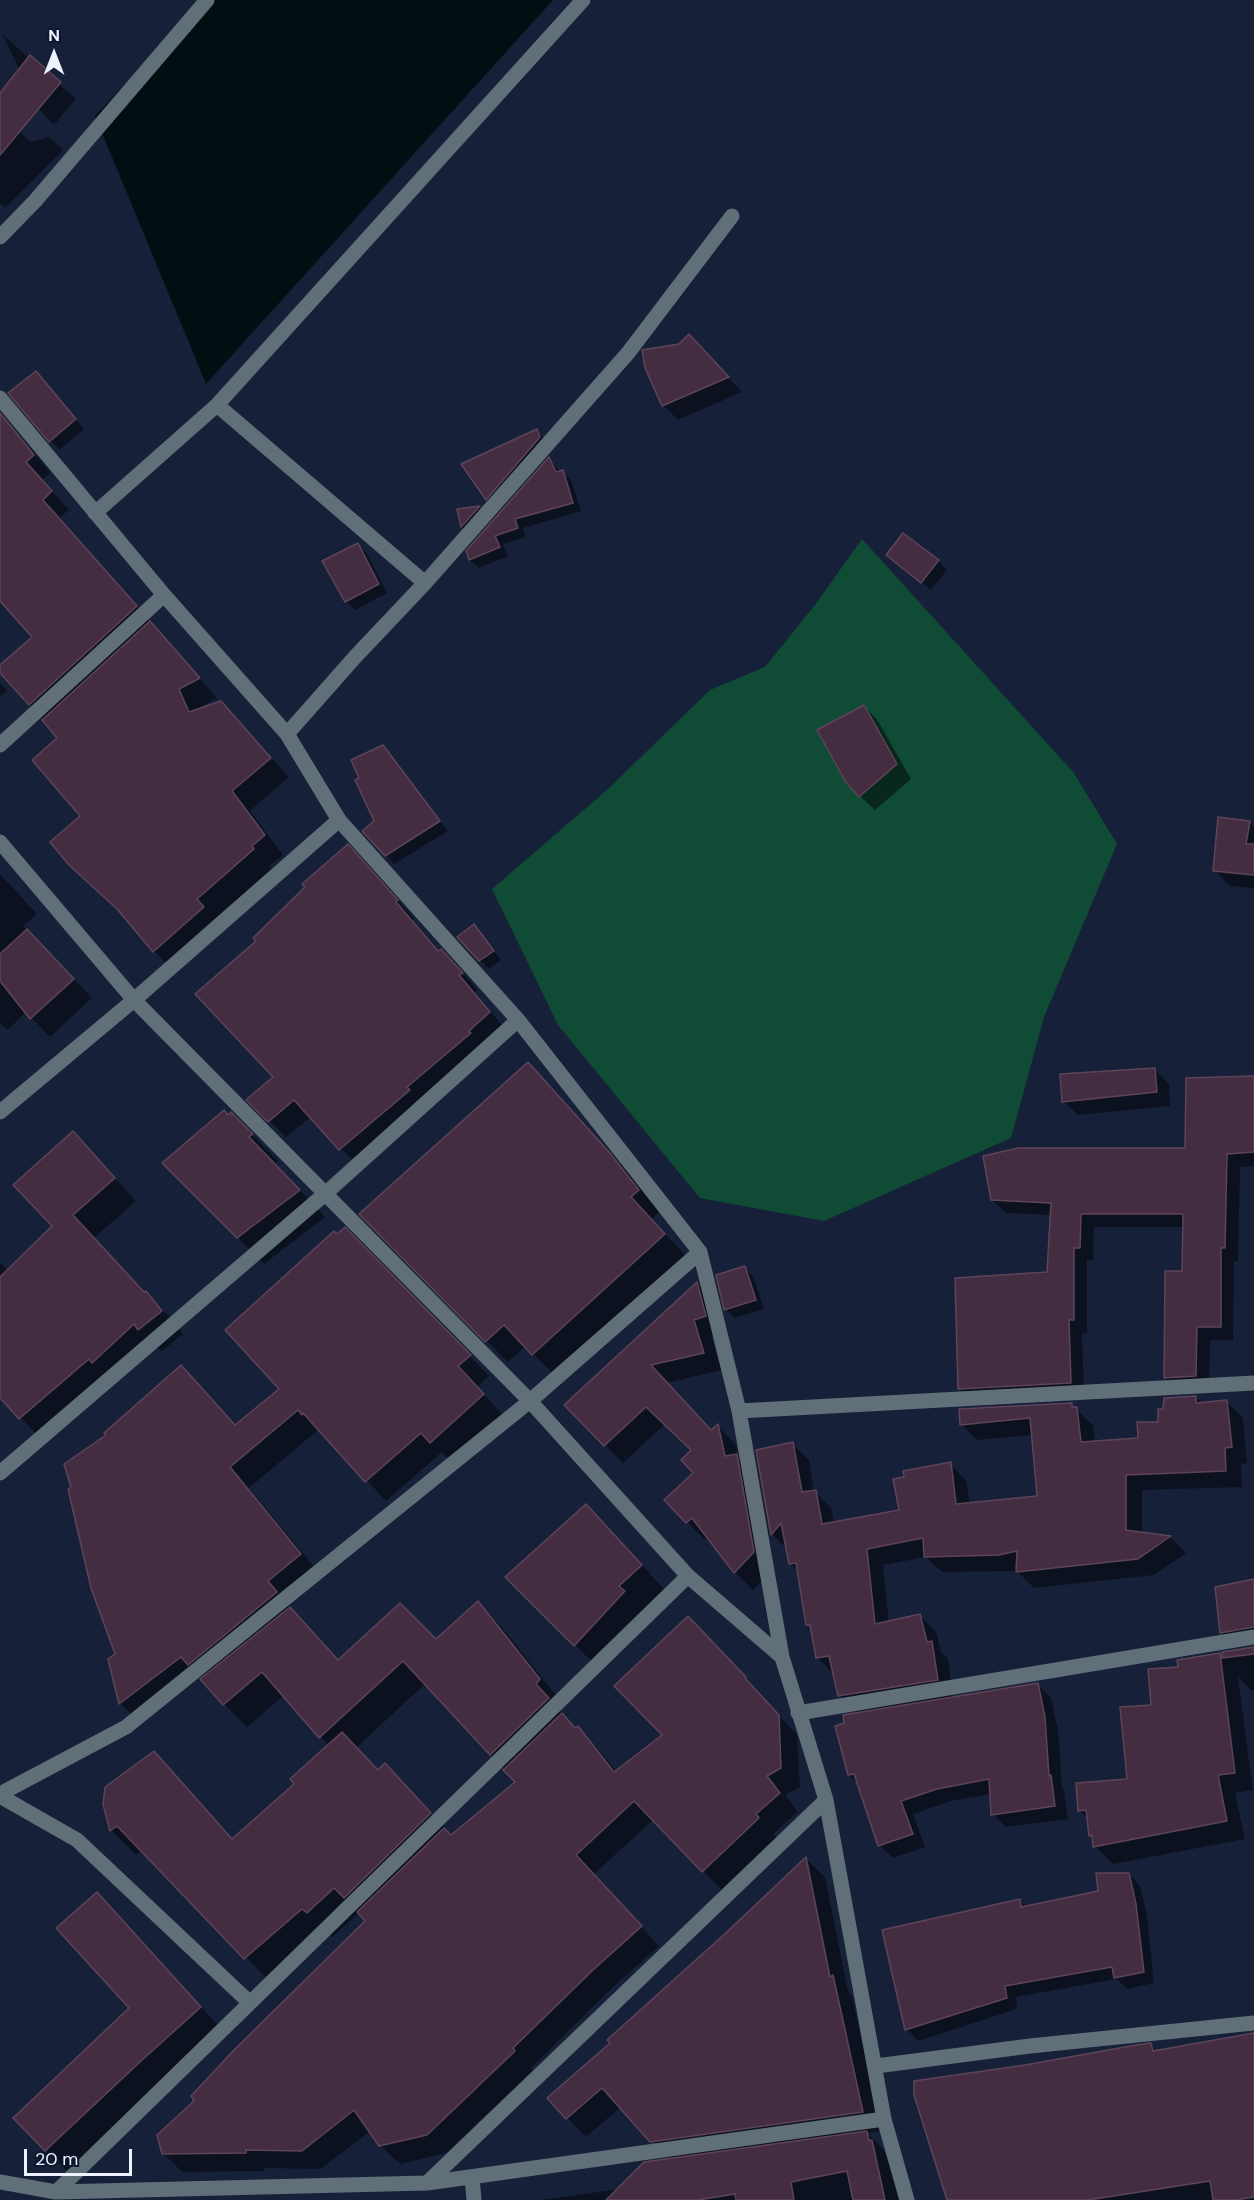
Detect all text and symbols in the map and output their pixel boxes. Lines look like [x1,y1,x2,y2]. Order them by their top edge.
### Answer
north arrow [24,24,84,84]
text: N [48,25,60,46]
scale bar [27,2137,135,2175]
text: 20 m [35,2147,78,2171]

